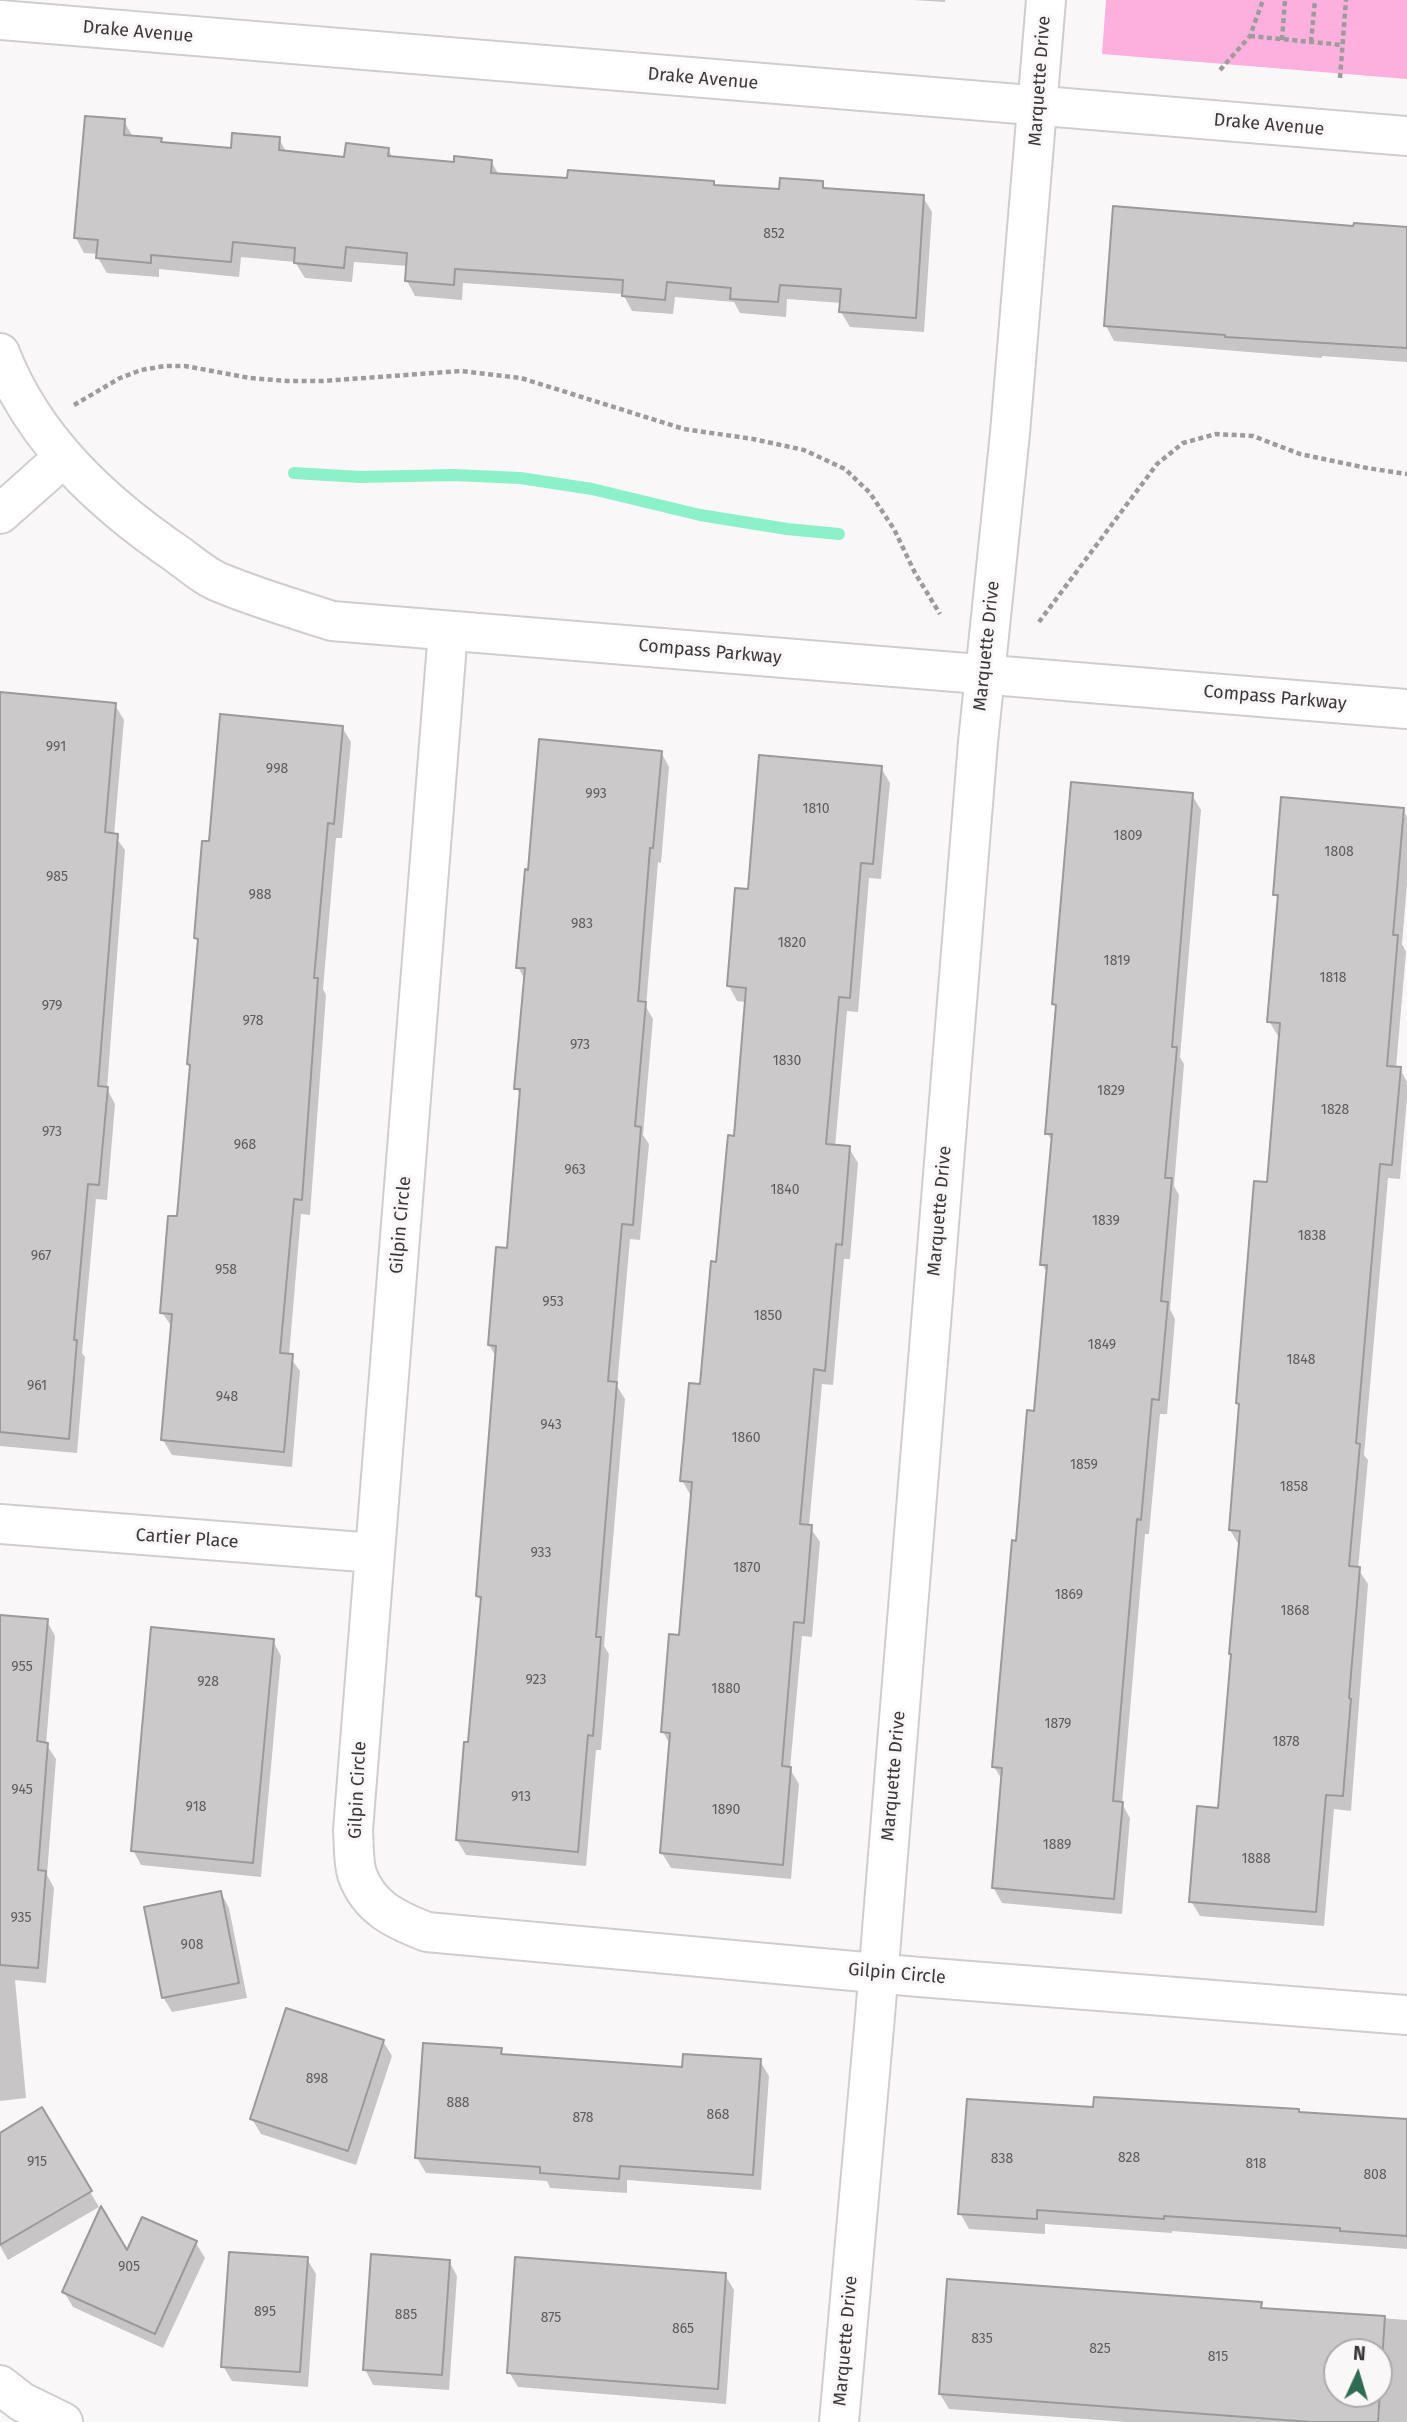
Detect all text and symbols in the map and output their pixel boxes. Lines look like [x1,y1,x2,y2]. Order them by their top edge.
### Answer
street label: Marquette Drive [1025,15,1055,147]
street label: Drake Avenue [82,16,194,48]
street label: Drake Avenue [647,63,759,95]
street label: Drake Avenue [1213,109,1325,141]
house number: 852 [763,226,785,242]
street label: Marquette Drive [969,580,1005,712]
street label: Compass Parkway [637,635,783,669]
street label: Compass Parkway [1202,681,1348,715]
house number: 991 [46,739,66,755]
house number: 998 [266,761,288,777]
house number: 993 [585,786,607,802]
house number: 1810 [802,801,830,817]
house number: 1809 [1114,828,1142,844]
house number: 1808 [1324,844,1354,860]
house number: 985 [46,869,68,885]
house number: 988 [249,887,271,903]
house number: 983 [571,916,593,932]
house number: 1820 [778,935,806,951]
house number: 1819 [1104,953,1130,969]
house number: 1818 [1319,970,1347,986]
house number: 979 [42,998,62,1014]
house number: 978 [243,1013,263,1029]
house number: 973 [570,1037,590,1053]
house number: 1830 [773,1053,801,1069]
house number: 1829 [1097,1083,1125,1099]
house number: 1828 [1321,1102,1349,1118]
house number: 973 [42,1124,62,1140]
house number: 968 [234,1137,256,1153]
street label: Marquette Drive [924,1145,956,1277]
house number: 963 [564,1162,586,1178]
street label: Gilpin Circle [386,1175,416,1275]
house number: 1840 [770,1182,800,1198]
house number: 1839 [1092,1213,1120,1229]
house number: 1838 [1298,1228,1326,1244]
house number: 967 [31,1248,51,1264]
house number: 958 [215,1262,237,1278]
house number: 953 [542,1294,564,1310]
house number: 1850 [754,1308,782,1324]
house number: 1849 [1088,1337,1116,1353]
house number: 1848 [1287,1352,1315,1368]
house number: 961 [27,1378,47,1394]
house number: 948 [216,1389,238,1405]
house number: 943 [540,1417,562,1433]
house number: 1860 [731,1430,761,1446]
house number: 1859 [1070,1457,1098,1473]
house number: 1858 [1280,1479,1308,1495]
street label: Cartier Place [135,1525,239,1553]
house number: 933 [530,1545,552,1561]
house number: 1870 [733,1560,761,1576]
house number: 1869 [1055,1587,1083,1603]
house number: 1868 [1281,1603,1309,1619]
house number: 955 [11,1659,33,1675]
house number: 923 [526,1672,546,1688]
house number: 928 [197,1674,219,1690]
house number: 1880 [711,1681,741,1697]
street label: Marquette Drive [878,1710,910,1842]
house number: 1879 [1045,1716,1071,1732]
house number: 1878 [1272,1734,1300,1750]
street label: Gilpin Circle [345,1741,371,1839]
house number: 945 [11,1782,33,1798]
house number: 913 [511,1789,531,1805]
house number: 918 [186,1799,206,1815]
house number: 1890 [712,1802,740,1818]
house number: 1889 [1043,1837,1071,1853]
house number: 1888 [1241,1851,1271,1867]
house number: 935 [10,1910,32,1926]
house number: 908 [181,1937,203,1953]
street label: Gilpin Circle [847,1959,947,1989]
house number: 898 [306,2071,328,2087]
house number: 888 [446,2095,470,2111]
house number: 868 [707,2107,729,2123]
house number: 878 [572,2110,594,2126]
house number: 828 [1118,2150,1140,2166]
house number: 838 [991,2151,1013,2167]
house number: 915 [27,2154,47,2170]
house number: 818 [1245,2156,1267,2172]
house number: 808 [1363,2167,1387,2183]
house number: 905 [118,2259,140,2275]
street label: Marquette Drive [830,2275,862,2407]
house number: 895 [254,2304,276,2320]
house number: 885 [395,2307,417,2323]
house number: 875 [541,2310,561,2326]
house number: 865 [672,2321,694,2337]
house number: 835 [971,2331,993,2347]
north arrow [1323,2338,1393,2408]
house number: 825 [1089,2341,1111,2357]
text: N [1352,2342,1366,2365]
house number: 815 [1208,2349,1228,2365]

